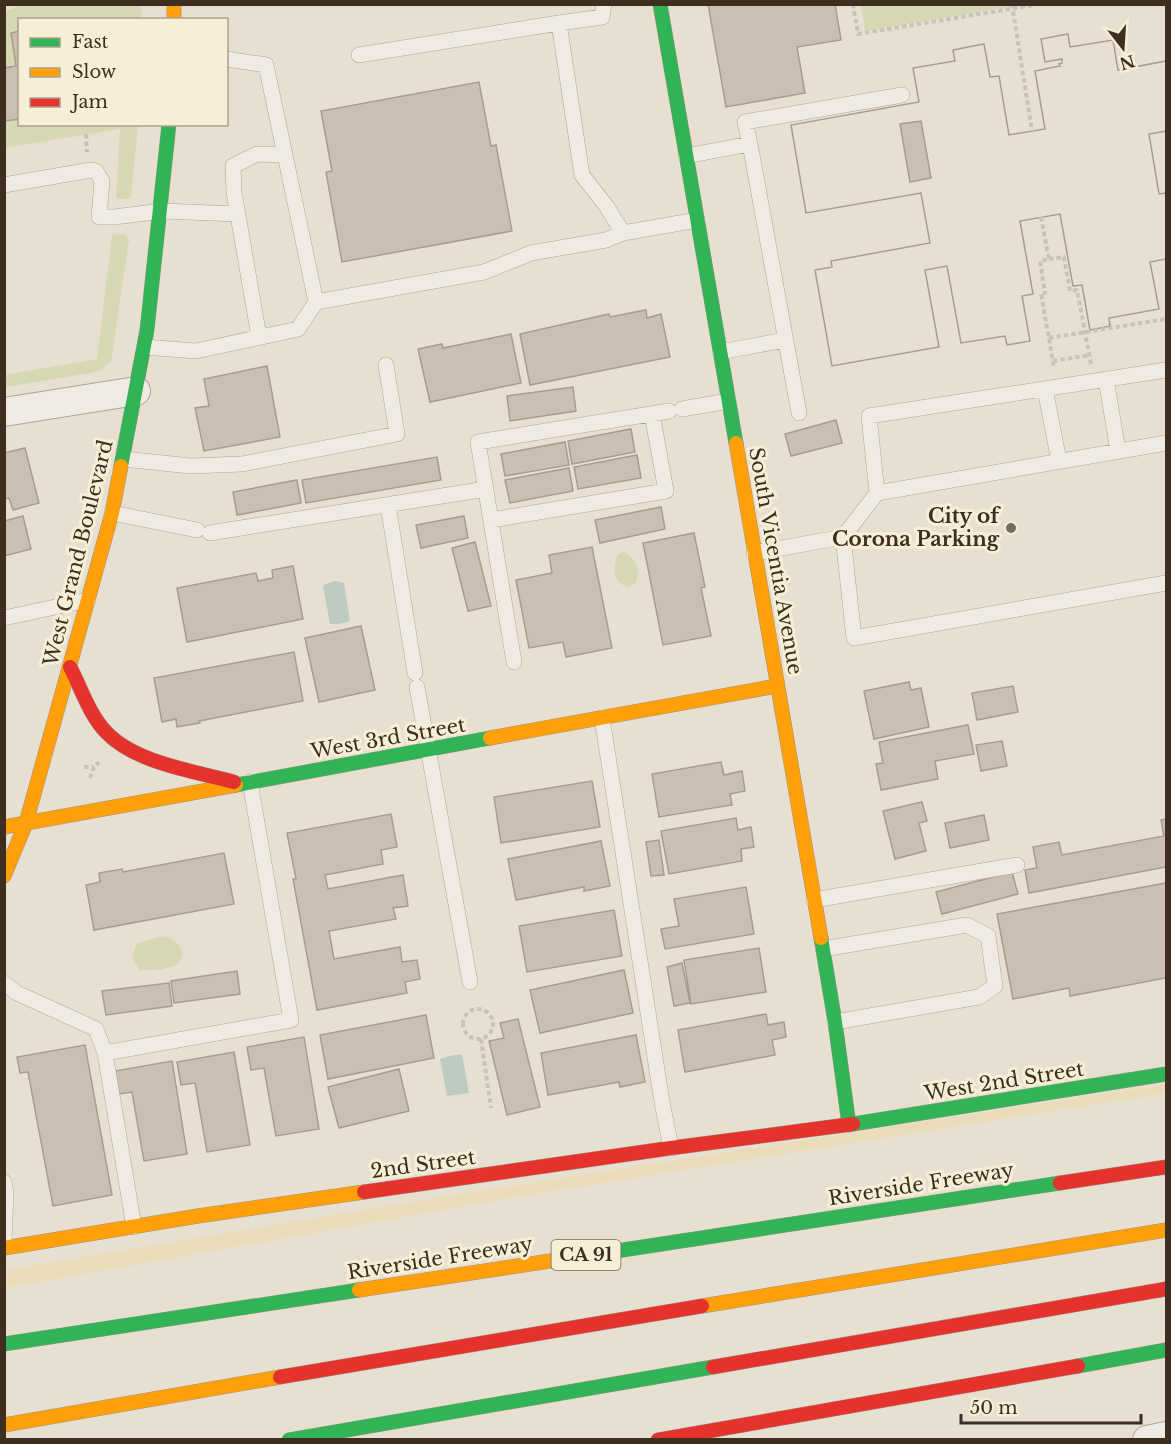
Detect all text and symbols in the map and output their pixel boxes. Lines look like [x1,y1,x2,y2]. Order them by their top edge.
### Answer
legend [18,18,228,126]
north arrow [1093,18,1153,78]
text: Fast [72,31,109,53]
text: N [1117,51,1138,74]
text: Slow [72,61,117,83]
text: Jam [70,91,108,113]
street label: West Grand Boulevard [38,437,118,670]
street label: South Vicentia Avenue [744,446,808,676]
place label: City of Corona Parking [832,504,1001,551]
marker: City of Corona Parking [1004,521,1018,535]
street label: West 3rd Street [308,712,468,764]
street label: West 2nd Street [921,1056,1086,1106]
street label: 2nd Street [369,1145,477,1183]
street label: Riverside Freeway [827,1157,1016,1211]
street label: Riverside Freeway [346,1231,535,1285]
road number: CA 91 [552,1240,620,1270]
scale bar [961,1387,1141,1425]
text: 50 m [970,1397,1018,1419]

